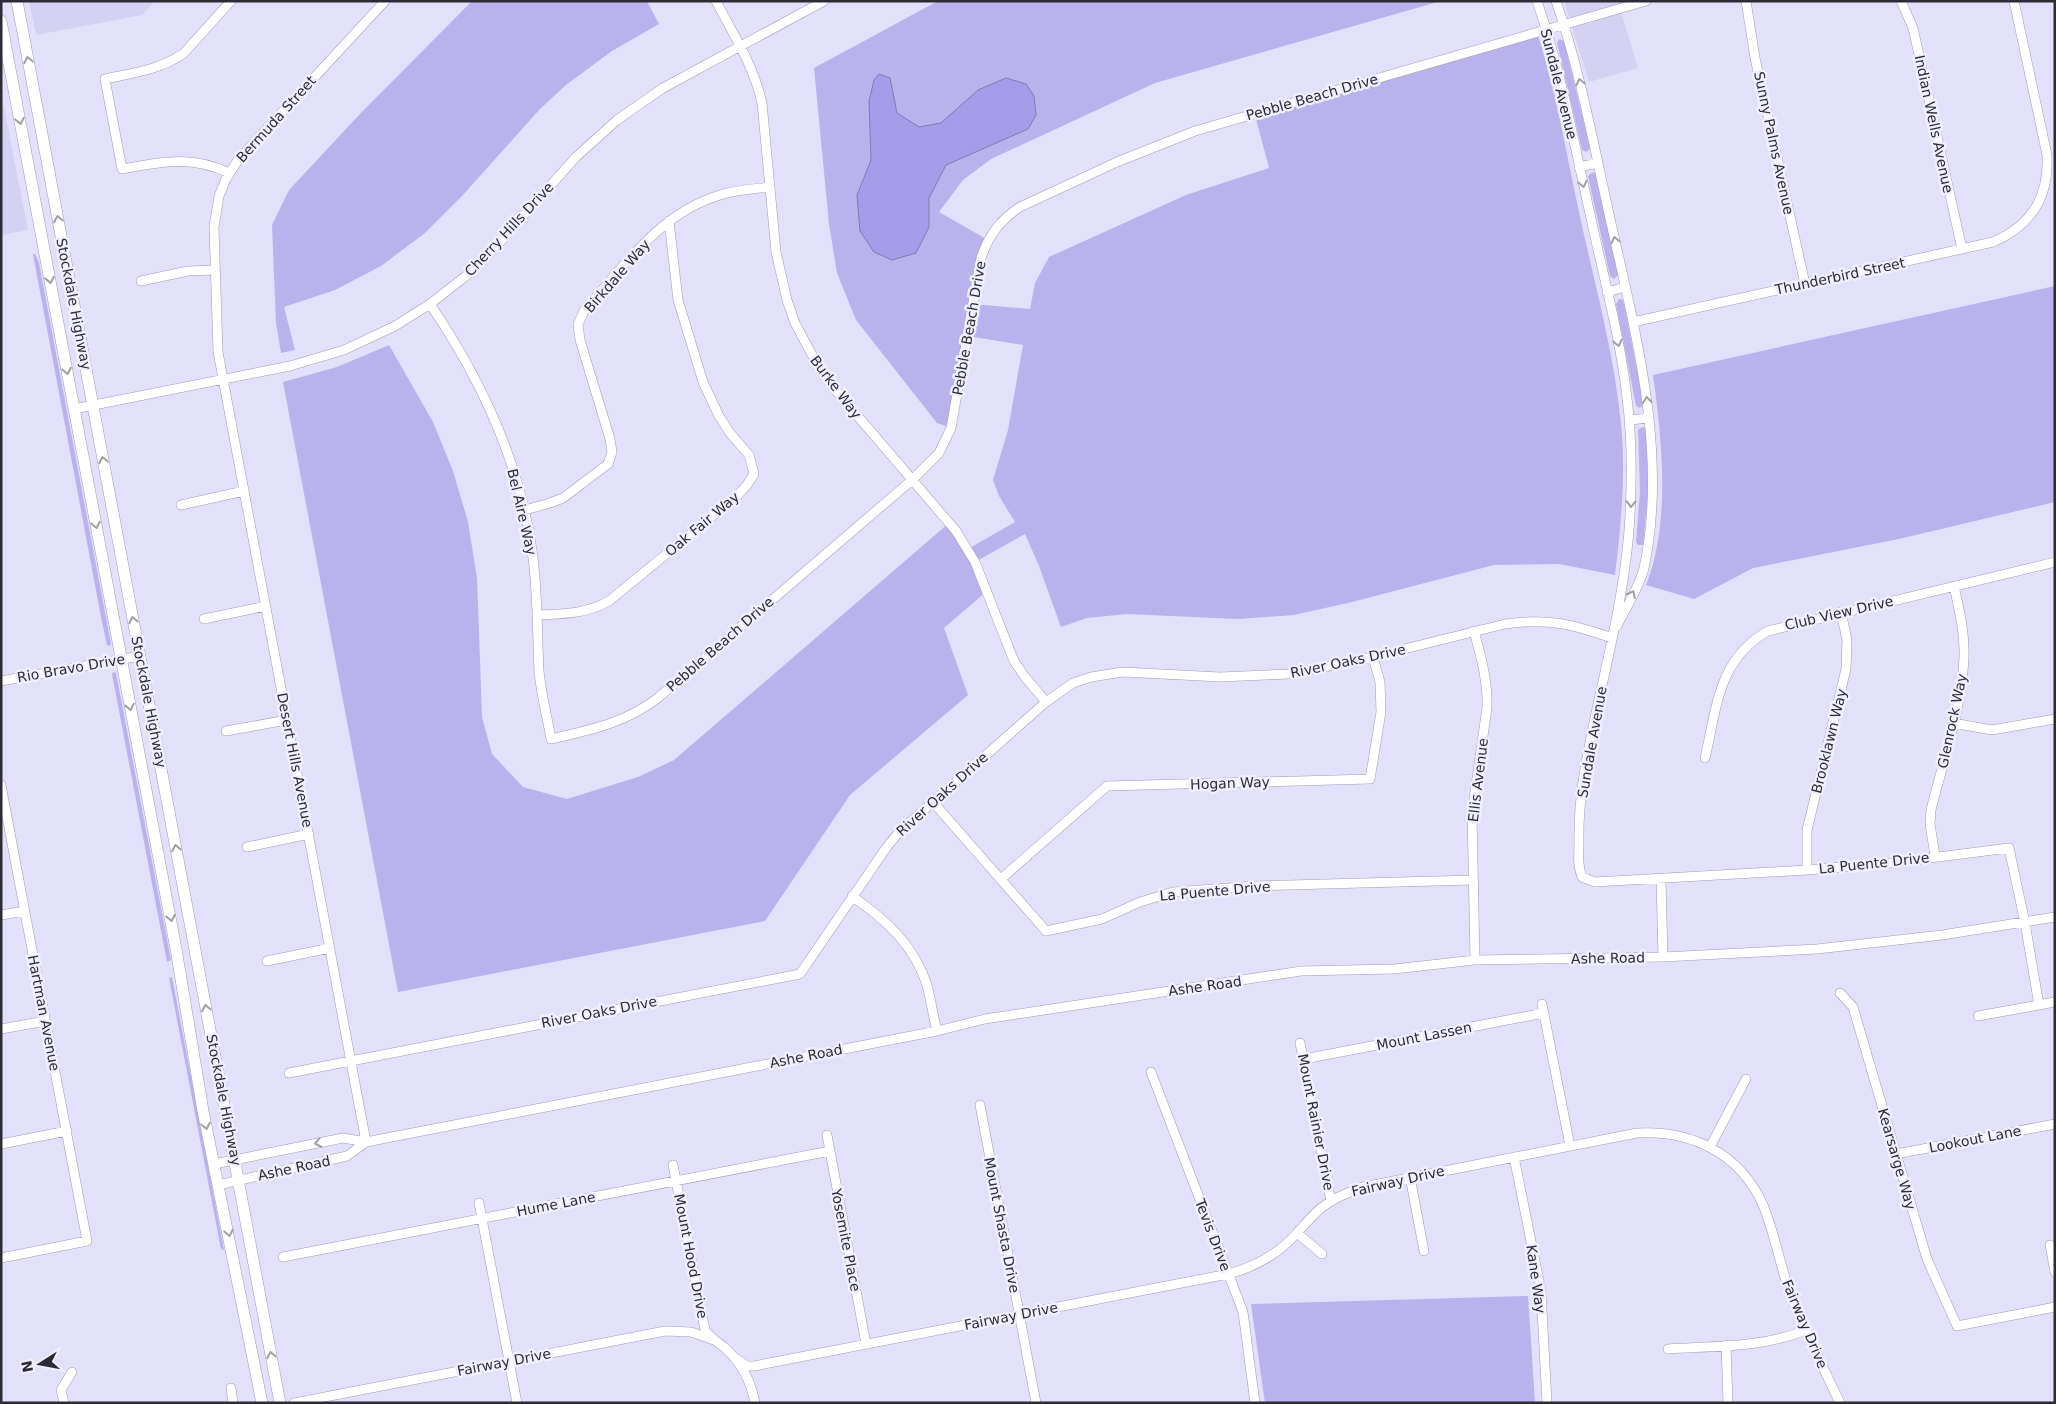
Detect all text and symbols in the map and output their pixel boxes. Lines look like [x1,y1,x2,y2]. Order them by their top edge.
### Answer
street label: Sundale Avenue [1538,27,1580,141]
street label: Indian Wells Avenue [1912,53,1956,195]
one-way arrow [23,55,34,64]
street label: Sunny Palms Avenue [1751,70,1797,216]
street label: Pebble Beach Drive [1244,71,1380,123]
street label: Bermuda Street [233,72,319,165]
one-way arrow [1575,77,1586,86]
one-way arrow [15,116,25,125]
street label: Cherry Hills Drive [461,179,557,279]
one-way arrow [1577,180,1588,188]
one-way arrow [53,215,64,224]
street label: Birkdale Way [581,236,653,316]
one-way arrow [1610,236,1620,245]
street label: Stockdale Highway [53,237,95,371]
street label: Thunderbird Street [1773,254,1907,298]
street label: Pebble Beach Drive [949,259,989,397]
one-way arrow [45,276,55,285]
one-way arrow [1612,338,1622,347]
street label: Burke Way [807,352,865,422]
one-way arrow [62,367,72,376]
one-way arrow [1642,395,1653,403]
one-way arrow [99,456,109,465]
street label: Bel Aire Way [504,467,540,557]
street label: Oak Fair Way [662,488,742,560]
one-way arrow [1625,500,1636,508]
one-way arrow [91,521,101,530]
one-way arrow [1626,590,1636,599]
street label: Pebble Beach Drive [663,593,777,695]
street label: Club View Drive [1783,593,1895,633]
one-way arrow [129,615,139,624]
street label: Stockdale Highway [128,635,170,769]
street label: River Oaks Drive [1289,641,1407,681]
street label: Rio Bravo Drive [16,651,126,685]
street label: Glenrock Way [1934,672,1970,770]
street label: Sundale Avenue [1574,685,1610,799]
street label: Brooklawn Way [1808,687,1850,795]
street label: Desert Hills Avenue [274,691,316,829]
one-way arrow [125,703,135,712]
street label: Ellis Avenue [1465,737,1491,823]
street label: River Oaks Drive [893,749,991,839]
street label: Hogan Way [1190,774,1270,792]
one-way arrow [171,844,182,853]
street label: La Puente Drive [1818,849,1930,877]
street label: La Puente Drive [1159,878,1271,904]
one-way arrow [165,914,175,923]
street label: Ashe Road [1571,949,1645,967]
street label: Hartman Avenue [25,954,63,1072]
street label: Ashe Road [1167,973,1243,999]
street label: River Oaks Drive [540,993,658,1031]
one-way arrow [201,1004,212,1012]
street label: Mount Lassen [1375,1019,1473,1053]
street label: Stockdale Highway [203,1033,245,1167]
street label: Ashe Road [768,1041,844,1071]
street label: Mount Rainier Drive [1295,1052,1337,1192]
street label: Kearsarge Way [1875,1107,1919,1211]
one-way arrow [201,1122,211,1131]
street label: Lookout Lane [1928,1122,2022,1156]
one-way arrow [313,1138,322,1148]
street label: Ashe Road [256,1152,332,1184]
street label: Mount Shasta Drive [981,1156,1023,1294]
street label: Fairway Drive [1350,1163,1446,1199]
street label: Yosemite Place [828,1186,864,1293]
street label: Hume Lane [515,1189,597,1219]
street label: Mount Hood Drive [671,1192,711,1320]
street label: Tevis Drive [1192,1196,1234,1273]
one-way arrow [223,1228,233,1237]
street label: Kane Way [1523,1244,1549,1314]
street label: Fairway Drive [1779,1277,1831,1371]
street label: Fairway Drive [963,1299,1059,1333]
north arrow [15,1339,65,1389]
street label: Fairway Drive [456,1345,552,1379]
one-way arrow [266,1350,276,1359]
text: N [18,1359,36,1374]

